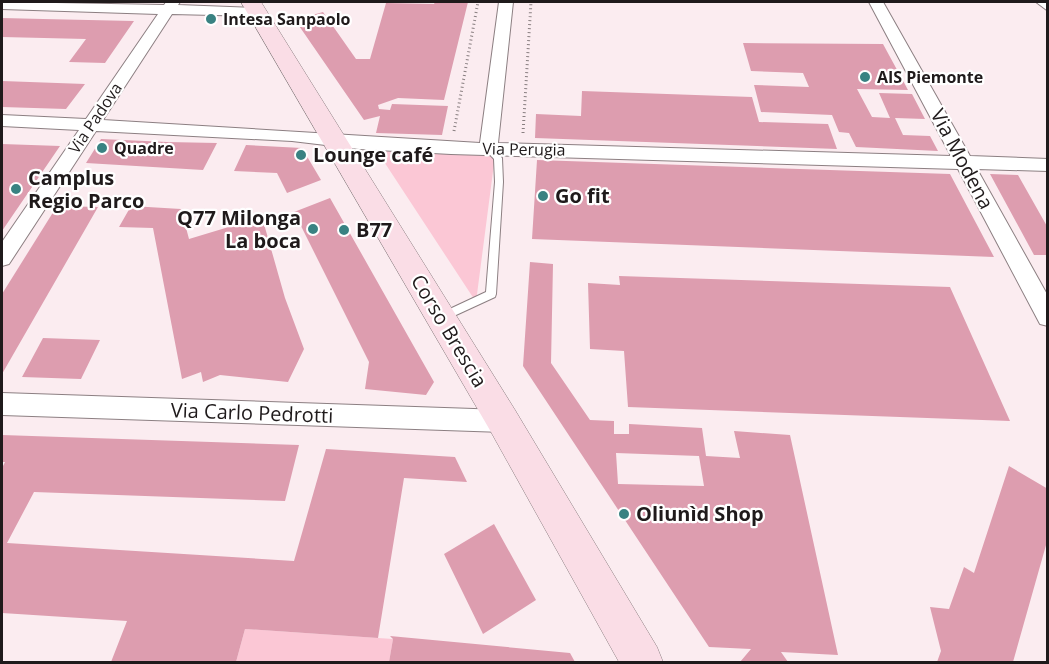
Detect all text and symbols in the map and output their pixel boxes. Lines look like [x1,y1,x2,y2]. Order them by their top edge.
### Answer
place label: Intesa Sanpaolo [223,8,351,30]
marker: Intesa Sanpaolo [204,12,218,26]
place label: AIS Piemonte [877,66,983,88]
marker: AIS Piemonte [858,70,872,84]
street label: Via Padova [63,78,127,158]
street label: Via Modena [925,104,1000,214]
place label: Quadre [114,137,174,159]
street label: Via Perugia [482,137,566,161]
marker: Quadre [95,141,109,155]
place label: Lounge café [313,141,433,168]
marker: Lounge café [294,148,308,162]
place label: Camplus Regio Parco [28,164,144,214]
marker: Camplus Regio Parco [9,182,23,196]
place label: Go fit [555,182,610,209]
marker: Go fit [536,189,550,203]
place label: Q77 Milonga La boca [177,204,301,254]
place label: B77 [356,216,392,243]
marker: Q77 Milonga La boca [306,222,320,236]
marker: B77 [337,223,351,237]
street label: Corso Brescia [405,269,494,392]
street label: Via Carlo Pedrotti [170,396,334,429]
place label: Oliunìd Shop [636,500,764,527]
marker: Oliunìd Shop [617,507,631,521]

